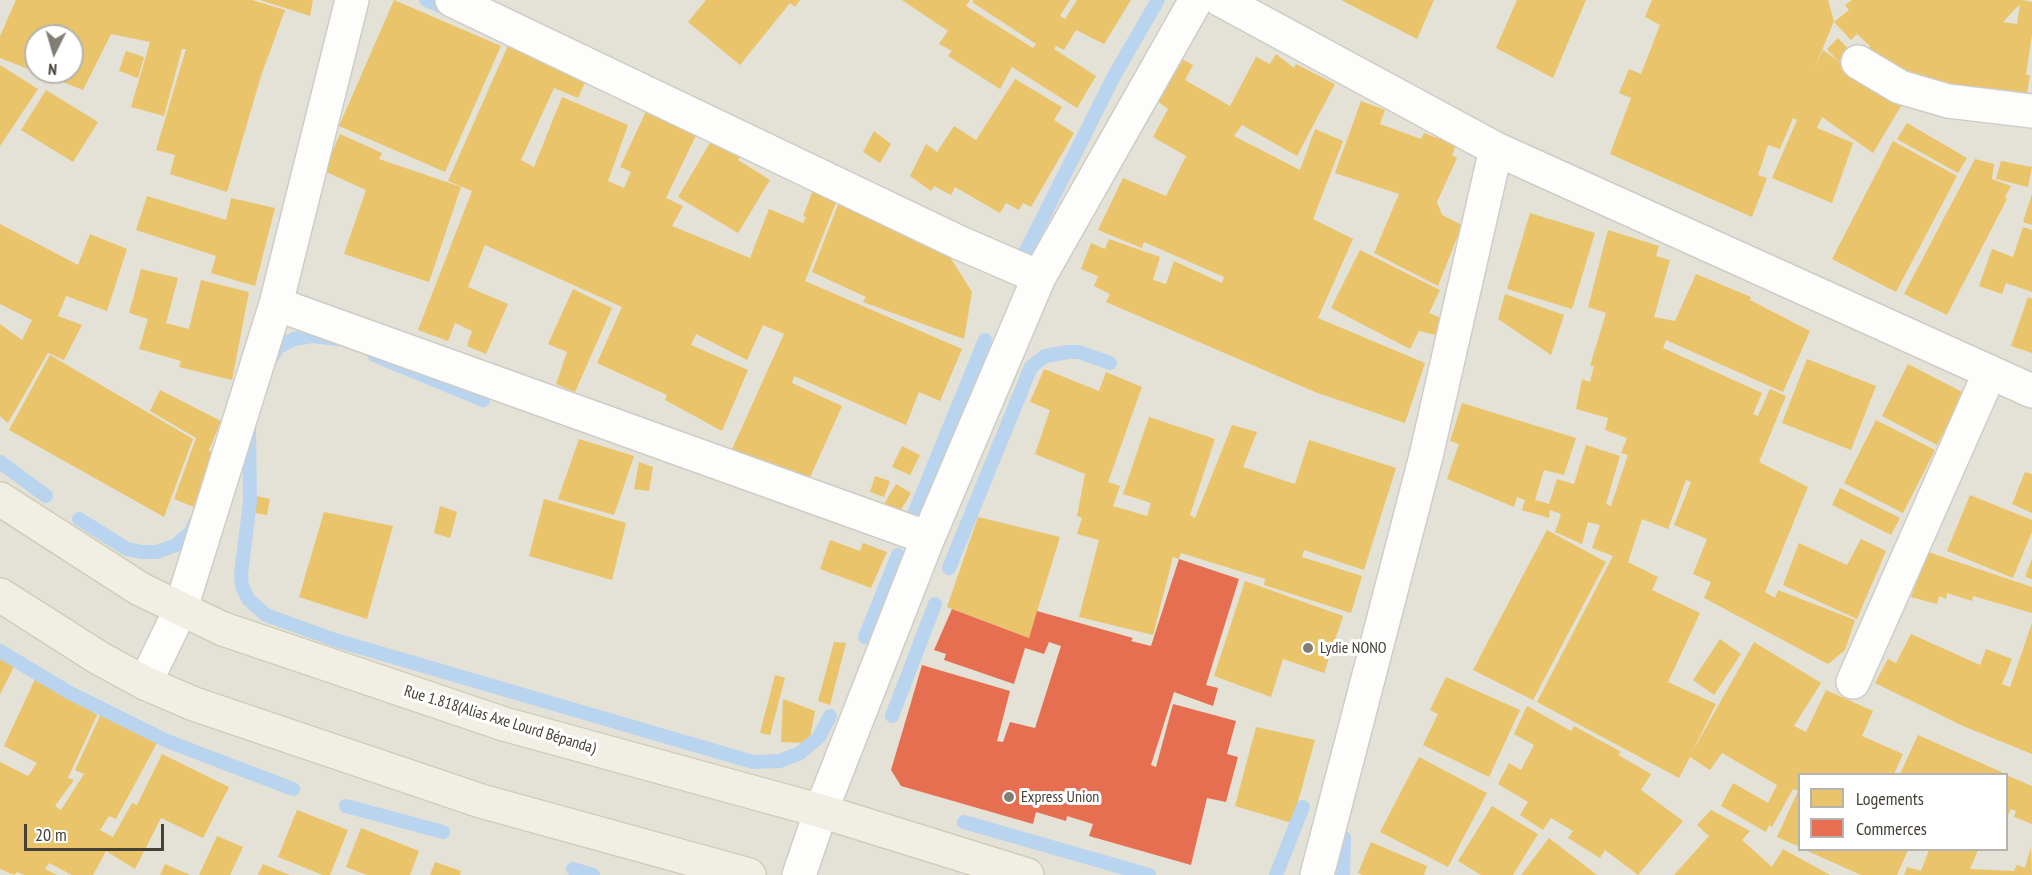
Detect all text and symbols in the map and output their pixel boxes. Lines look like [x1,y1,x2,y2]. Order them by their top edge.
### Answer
north arrow [24,24,84,84]
text: N [47,60,58,80]
place label: Lydie NONO [1320,638,1387,658]
marker: Lydie NONO [1301,641,1315,655]
street label: Rue 1.818(Alias Axe Lourd Bépanda) [402,682,598,758]
legend [1798,773,2008,851]
place label: Express Union [1021,787,1099,807]
text: Logements [1856,787,1924,810]
marker: Express Union [1002,790,1016,804]
scale bar [27,812,166,850]
text: Commerces [1856,817,1927,840]
text: 20 m [35,823,67,846]

